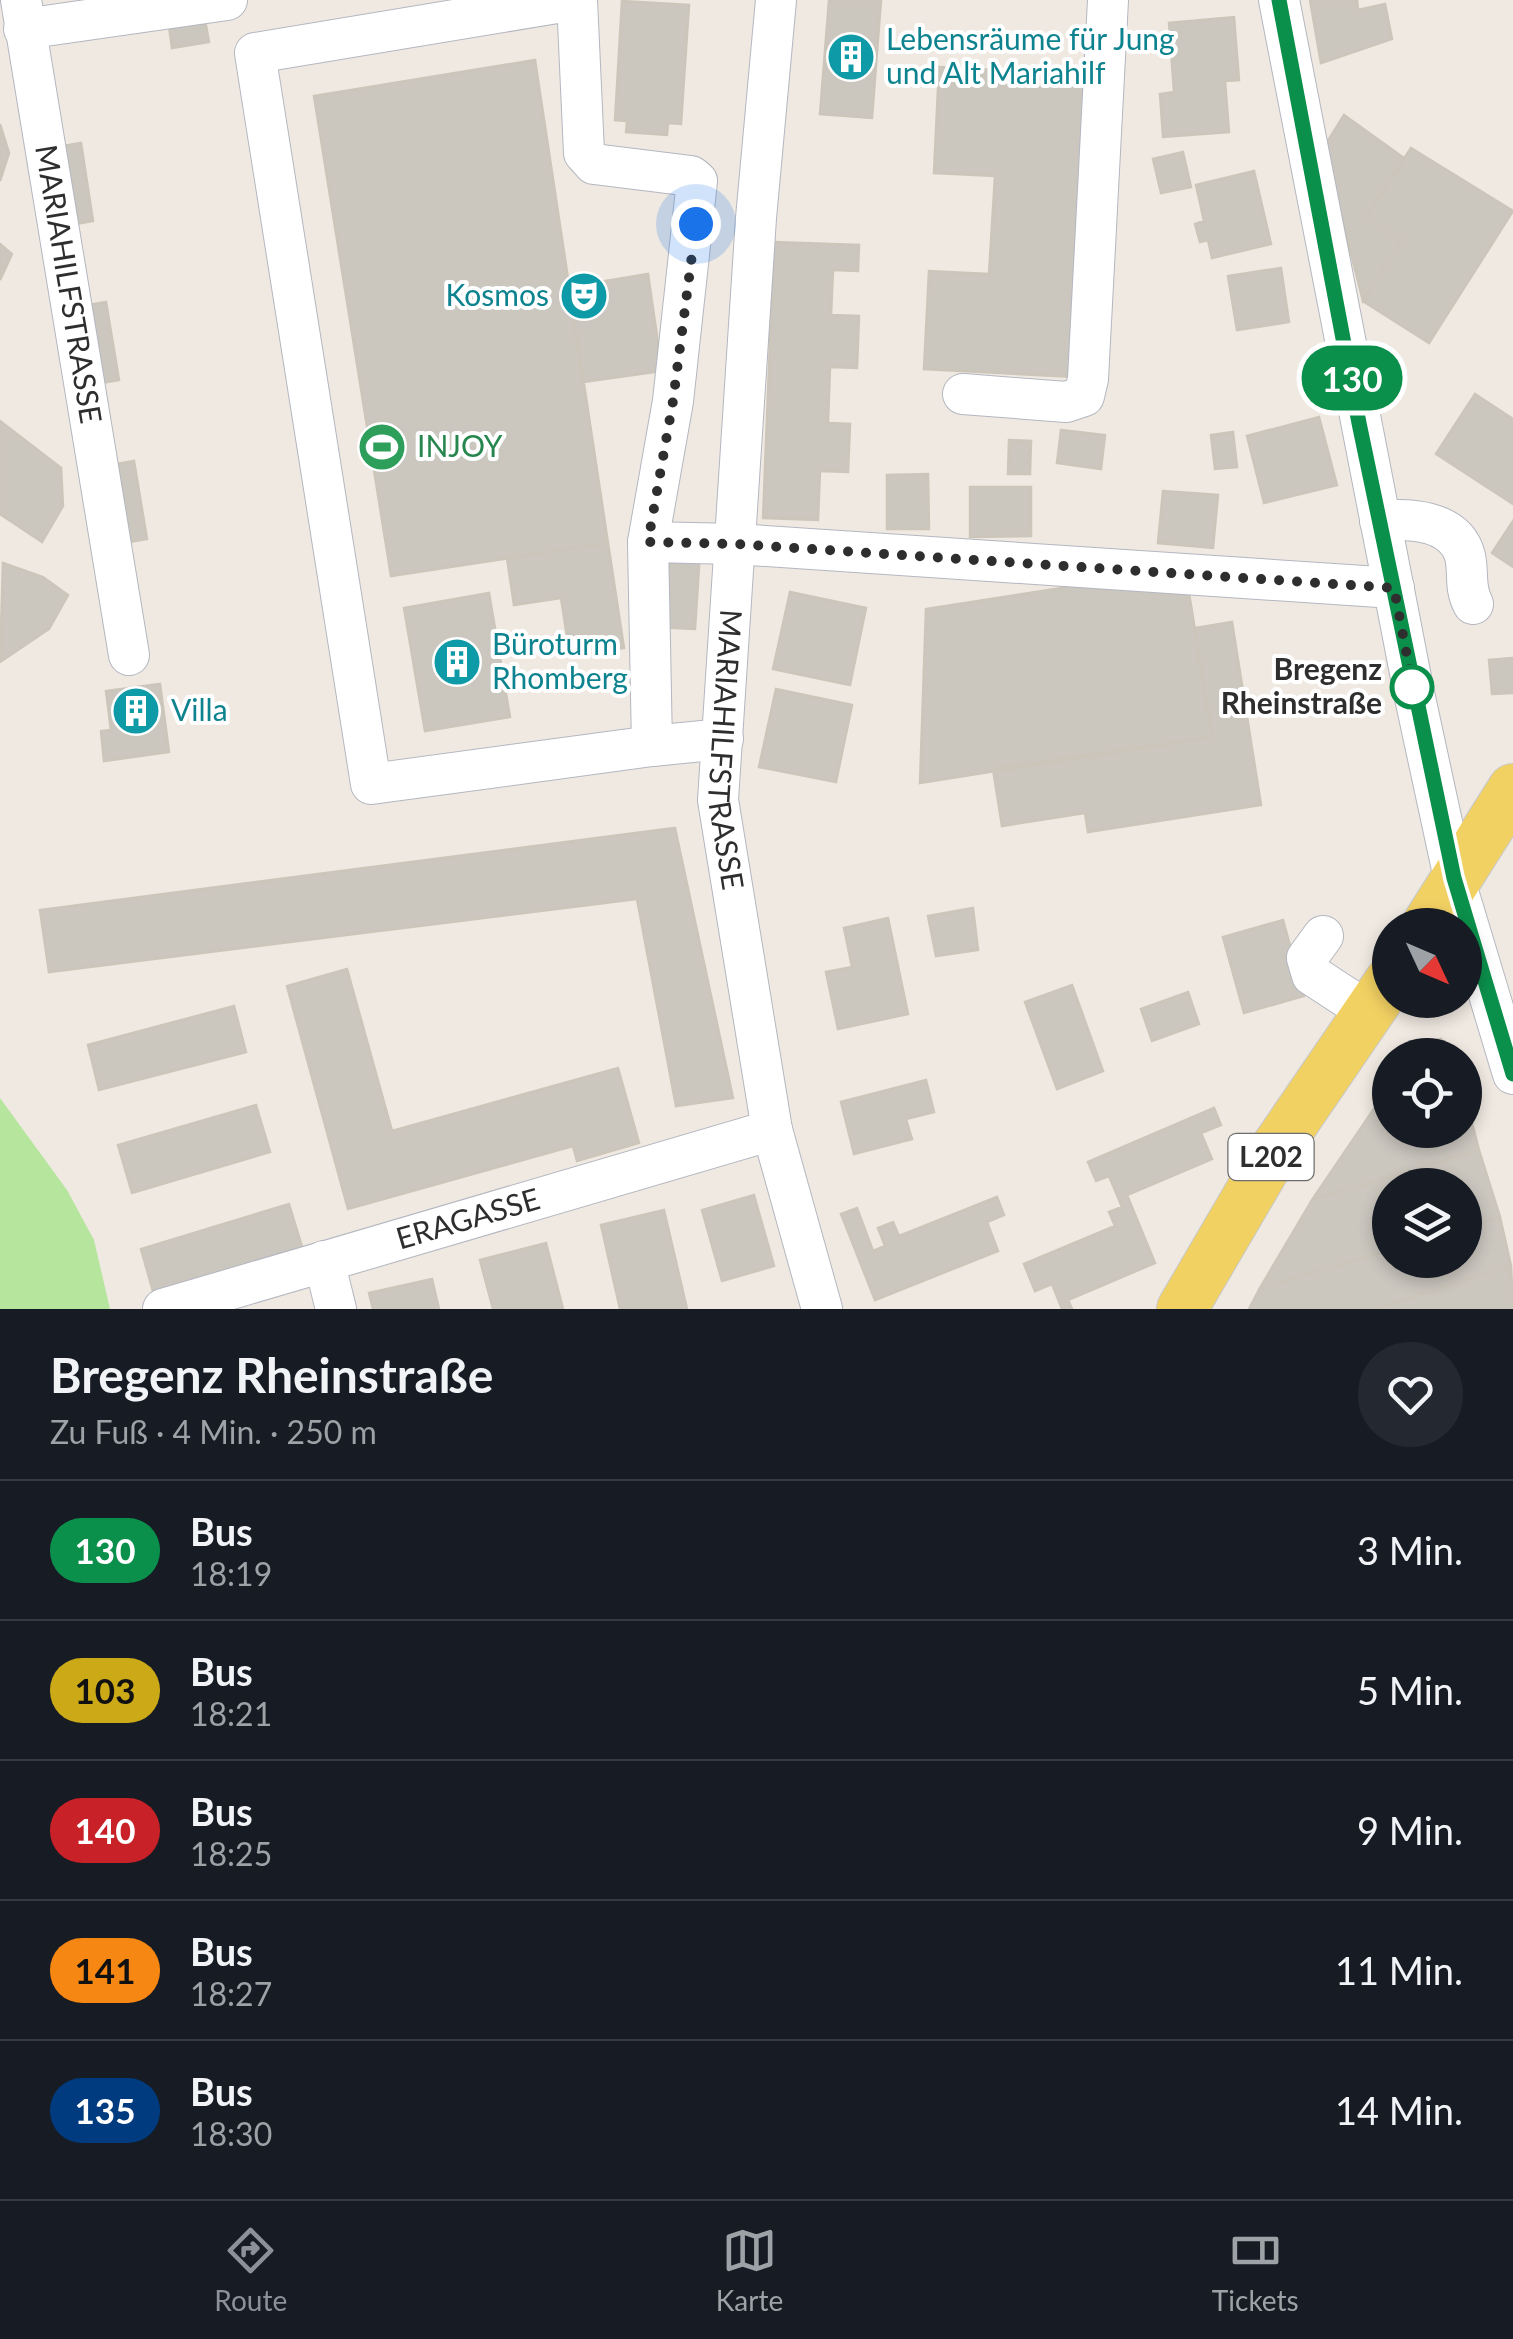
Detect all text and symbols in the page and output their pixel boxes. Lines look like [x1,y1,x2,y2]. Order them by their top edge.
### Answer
place label: Lebensräume für Jung und Alt Mariahilf [886,20,1175,90]
building icon: Lebensräume für Jung und Alt Mariahilf [825,31,877,83]
street label: MARIAHILFSTRASSE [29,142,111,426]
your location [671,199,721,249]
theatre icon: Kosmos [558,270,610,322]
place label: Kosmos [446,276,549,312]
line badge: 130 [1294,346,1410,410]
text: 130 [1322,357,1382,399]
sports icon: INJOY [356,421,408,473]
place label: INJOY [417,427,503,463]
street label: MARIAHILFSTRASSE [702,608,752,892]
place label: Büroturm Rhomberg [492,625,628,695]
building icon: Büroturm Rhomberg [431,636,483,688]
place label: Bregenz Rheinstraße [1221,650,1382,720]
marker: Bregenz Rheinstraße [1391,666,1433,708]
building icon: Villa [110,685,162,737]
place label: Villa [171,691,228,727]
north arrow [1372,908,1482,1018]
map controls [1372,908,1482,1278]
button: locate [1372,1038,1482,1148]
road number: L202 [1228,1134,1314,1180]
button: layers [1372,1168,1482,1278]
street label: ERAGASSE [392,1179,544,1256]
button: heart [1358,1342,1463,1447]
text: Bregenz Rheinstraße [50,1346,493,1403]
text: Zu Fuß · 4 Min. · 250 m [50,1412,377,1451]
text: Bus [190,1508,253,1554]
text: 3 Min. [1357,1527,1463,1573]
text: 130 [75,1529,135,1571]
text: 18:19 [190,1554,272,1593]
text: Bus [190,1648,253,1694]
text: 5 Min. [1357,1667,1463,1713]
text: 103 [75,1669,135,1711]
text: 18:21 [190,1694,272,1733]
text: Bus [190,1788,253,1834]
text: 9 Min. [1357,1807,1463,1853]
text: 140 [75,1809,135,1851]
text: 18:25 [190,1834,272,1873]
text: Bus [190,1928,253,1974]
text: 11 Min. [1335,1947,1463,1993]
text: 141 [75,1949,135,1991]
text: 18:27 [190,1974,272,2013]
text: Bus [190,2068,253,2114]
text: 14 Min. [1335,2087,1463,2133]
text: 135 [75,2089,135,2131]
text: 18:30 [190,2114,272,2153]
tab: Route [214,2223,287,2317]
tab: Karte [716,2223,783,2317]
tab: Tickets [1212,2223,1299,2317]

